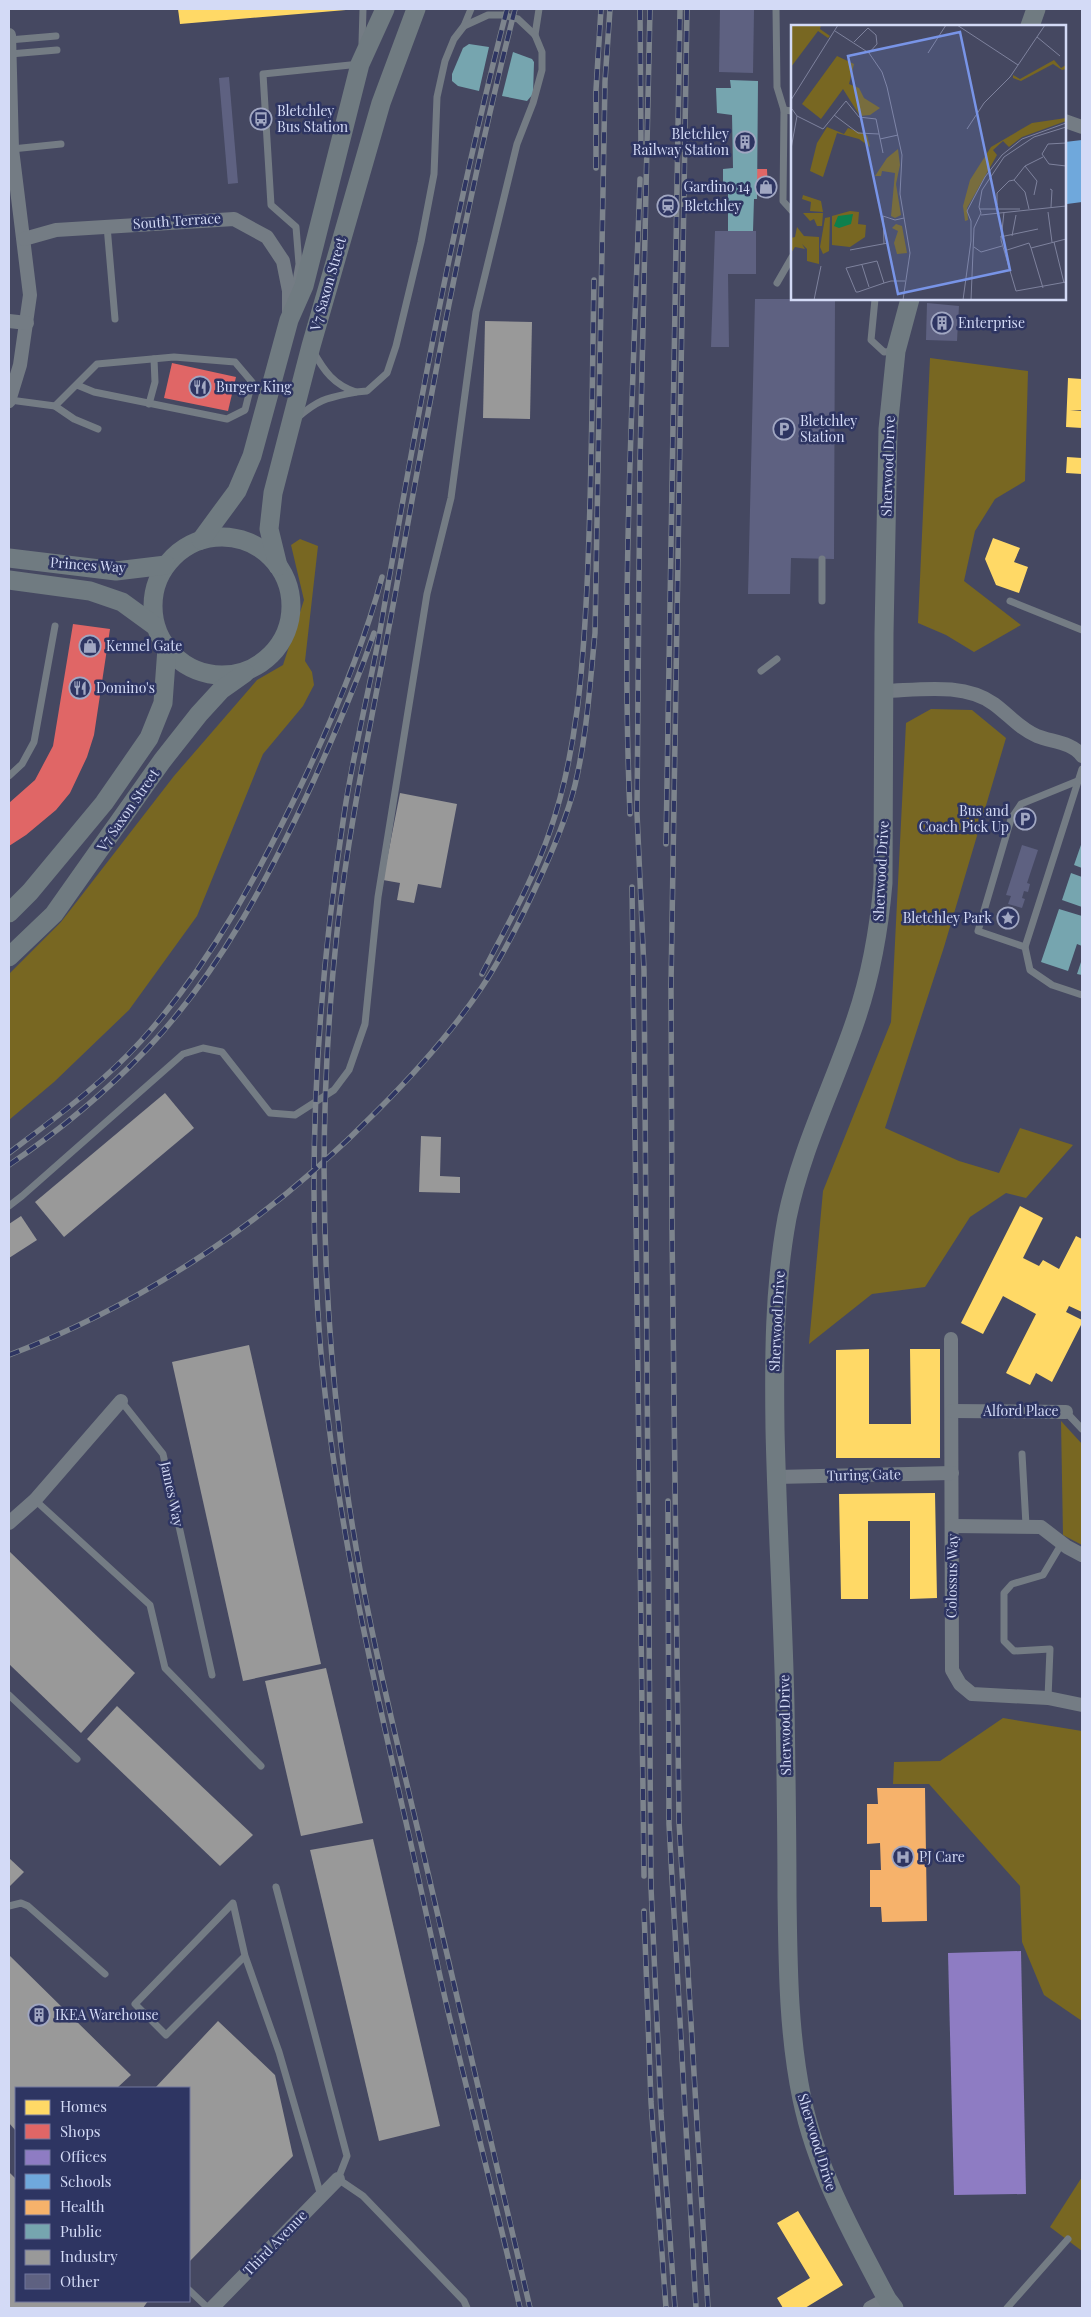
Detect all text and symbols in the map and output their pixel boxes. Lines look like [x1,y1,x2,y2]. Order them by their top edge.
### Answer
inset map [791,25,1066,300]
place label: Bletchley Bus Station [277,101,349,136]
bus stop icon: Bletchley Bus Station [249,107,273,131]
place label: Bletchley Railway Station [633,124,730,159]
building icon: Bletchley Railway Station [733,130,757,154]
shop icon: Gardino 14 [754,175,778,199]
place label: Gardino 14 [683,177,750,196]
station icon: Bletchley [656,194,680,218]
place label: Bletchley [684,196,741,215]
street label: South Terrace [132,208,222,233]
street label: V7 Saxon Street [305,234,350,334]
building icon: Enterprise [930,311,954,335]
place label: Enterprise [958,313,1025,332]
restaurant icon: Burger King [188,375,212,399]
place label: Burger King [216,377,292,396]
place label: Bletchley Station [800,411,857,446]
street label: Sherwood Drive [876,415,899,517]
parking icon: Bletchley Station [772,417,796,441]
street label: Princes Way [49,552,127,577]
shop icon: Kennel Gate [78,634,102,658]
place label: Kennel Gate [106,636,182,655]
restaurant icon: Domino's [68,676,92,700]
place label: Domino's [96,678,155,697]
street label: V7 Saxon Street [92,764,164,856]
place label: Bus and Coach Pick Up [919,801,1009,836]
parking icon: Bus and Coach Pick Up [1013,807,1037,831]
street label: Sherwood Drive [868,820,893,922]
place icon: Bletchley Park [996,906,1020,930]
place label: Bletchley Park [903,908,992,927]
street label: Sherwood Drive [764,1270,789,1372]
street label: Alford Place [982,1401,1059,1420]
street label: James Way [156,1459,189,1528]
street label: Turing Gate [827,1464,901,1485]
street label: Colossus Way [941,1534,962,1618]
street label: Sherwood Drive [774,1674,795,1776]
hospital icon: PJ Care [891,1845,915,1869]
place label: PJ Care [919,1847,965,1866]
building icon: IKEA Warehouse [27,2003,51,2027]
place label: IKEA Warehouse [55,2005,159,2024]
legend [15,2087,190,2302]
street label: Sherwood Drive [794,2091,841,2193]
text: Homes [60,2096,107,2116]
text: Shops [60,2121,101,2141]
text: Offices [60,2146,107,2166]
text: Schools [60,2171,112,2191]
text: Health [60,2196,105,2216]
street label: Third Avenue [239,2206,311,2280]
text: Public [60,2221,102,2241]
text: Industry [60,2246,118,2266]
text: Other [60,2271,100,2291]

